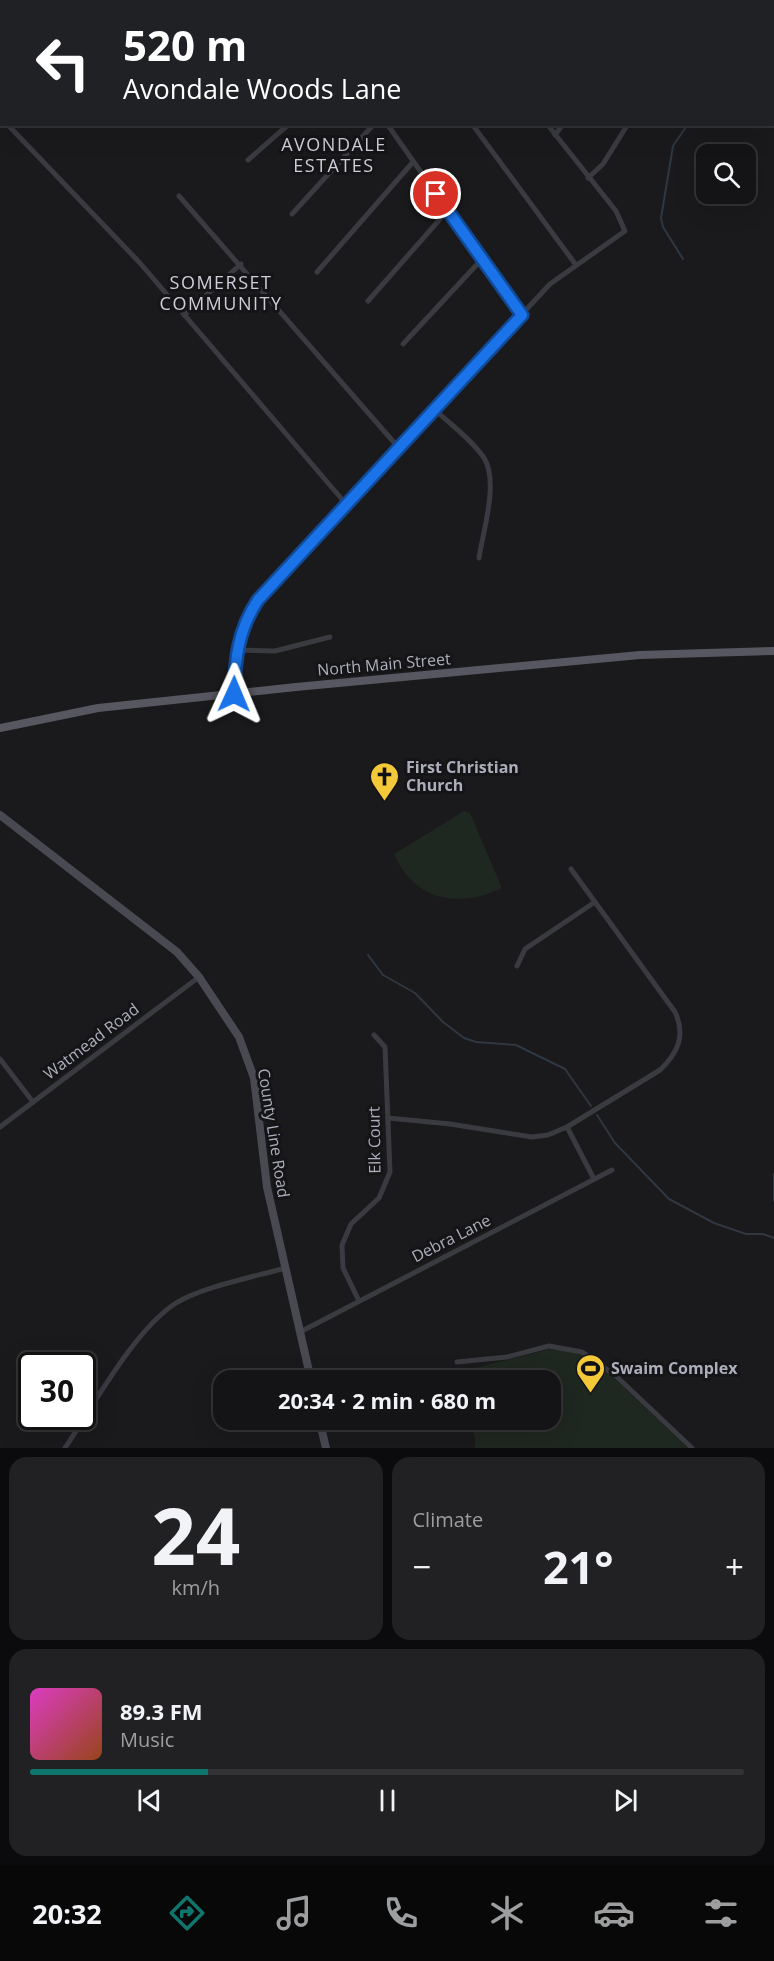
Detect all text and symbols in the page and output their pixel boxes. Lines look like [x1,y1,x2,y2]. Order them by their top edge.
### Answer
text: 520 m [123,16,247,73]
icon: left [24,24,102,102]
text: Avondale Woods Lane [123,70,402,107]
district label: AVONDALE ESTATES [281,132,387,177]
map controls [696,144,756,204]
button: search [696,144,756,204]
pin [410,168,461,219]
icon: arrive [419,177,452,210]
district label: SOMERSET COMMUNITY [160,270,282,315]
street label: North Main Street [316,647,452,681]
position arrow [202,662,266,726]
place label: First Christian Church [406,756,519,796]
church icon: First Christian Church [369,760,401,802]
street label: Watmead Road [39,998,143,1084]
street label: County Line Road [253,1067,295,1199]
street label: Elk Court [362,1106,386,1174]
street label: Debra Lane [408,1209,494,1267]
speed limit sign: 30 [18,1352,96,1430]
sports icon: Swaim Complex [574,1352,606,1394]
place label: Swaim Complex [611,1357,738,1379]
text: 20:34 · 2 min · 680 m [278,1385,496,1415]
text: 24 [151,1482,240,1588]
text: Climate [413,1506,483,1533]
text: 21° [543,1536,614,1597]
text: − [413,1544,431,1589]
text: + [725,1544,744,1589]
text: km/h [171,1574,220,1601]
text: 89.3 FM [120,1696,203,1726]
text: Music [120,1726,174,1753]
icon: previous [133,1784,166,1817]
icon: pause [371,1784,404,1817]
icon: next [609,1784,642,1817]
icon: directions [166,1892,208,1934]
icon: music [273,1892,315,1934]
icon: phone [380,1892,422,1934]
icon: climate [486,1892,528,1934]
icon: car [593,1892,635,1934]
icon: filters [700,1892,742,1934]
text: 20:32 [32,1895,102,1932]

